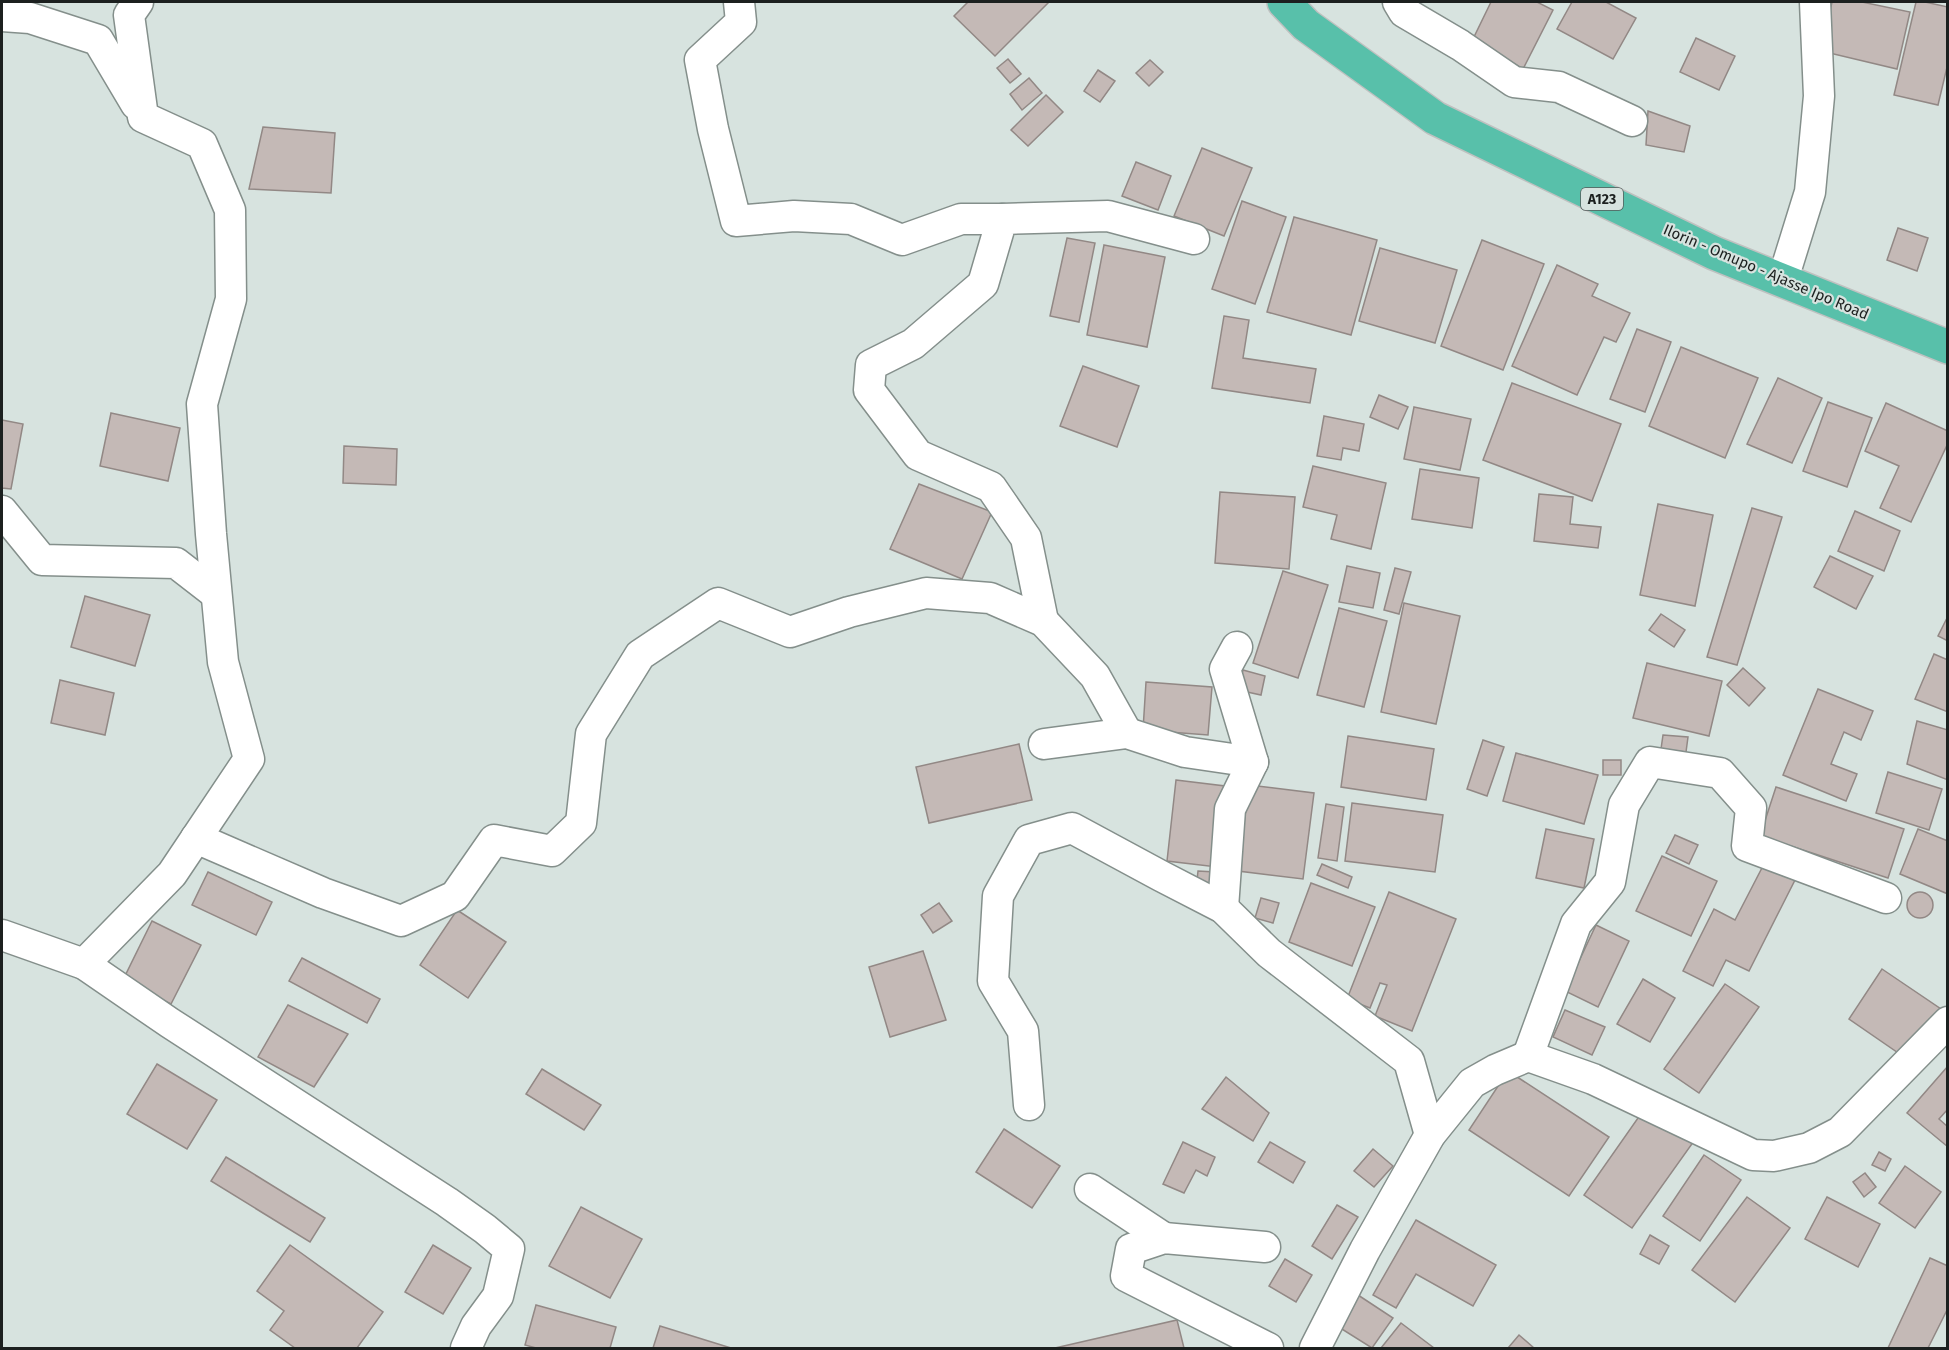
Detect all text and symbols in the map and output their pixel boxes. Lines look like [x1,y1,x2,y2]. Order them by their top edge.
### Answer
road number: A123 [1581,188,1623,210]
street label: Ilorin - Omupo - Ajasse Ipo Road [1661,220,1871,324]

